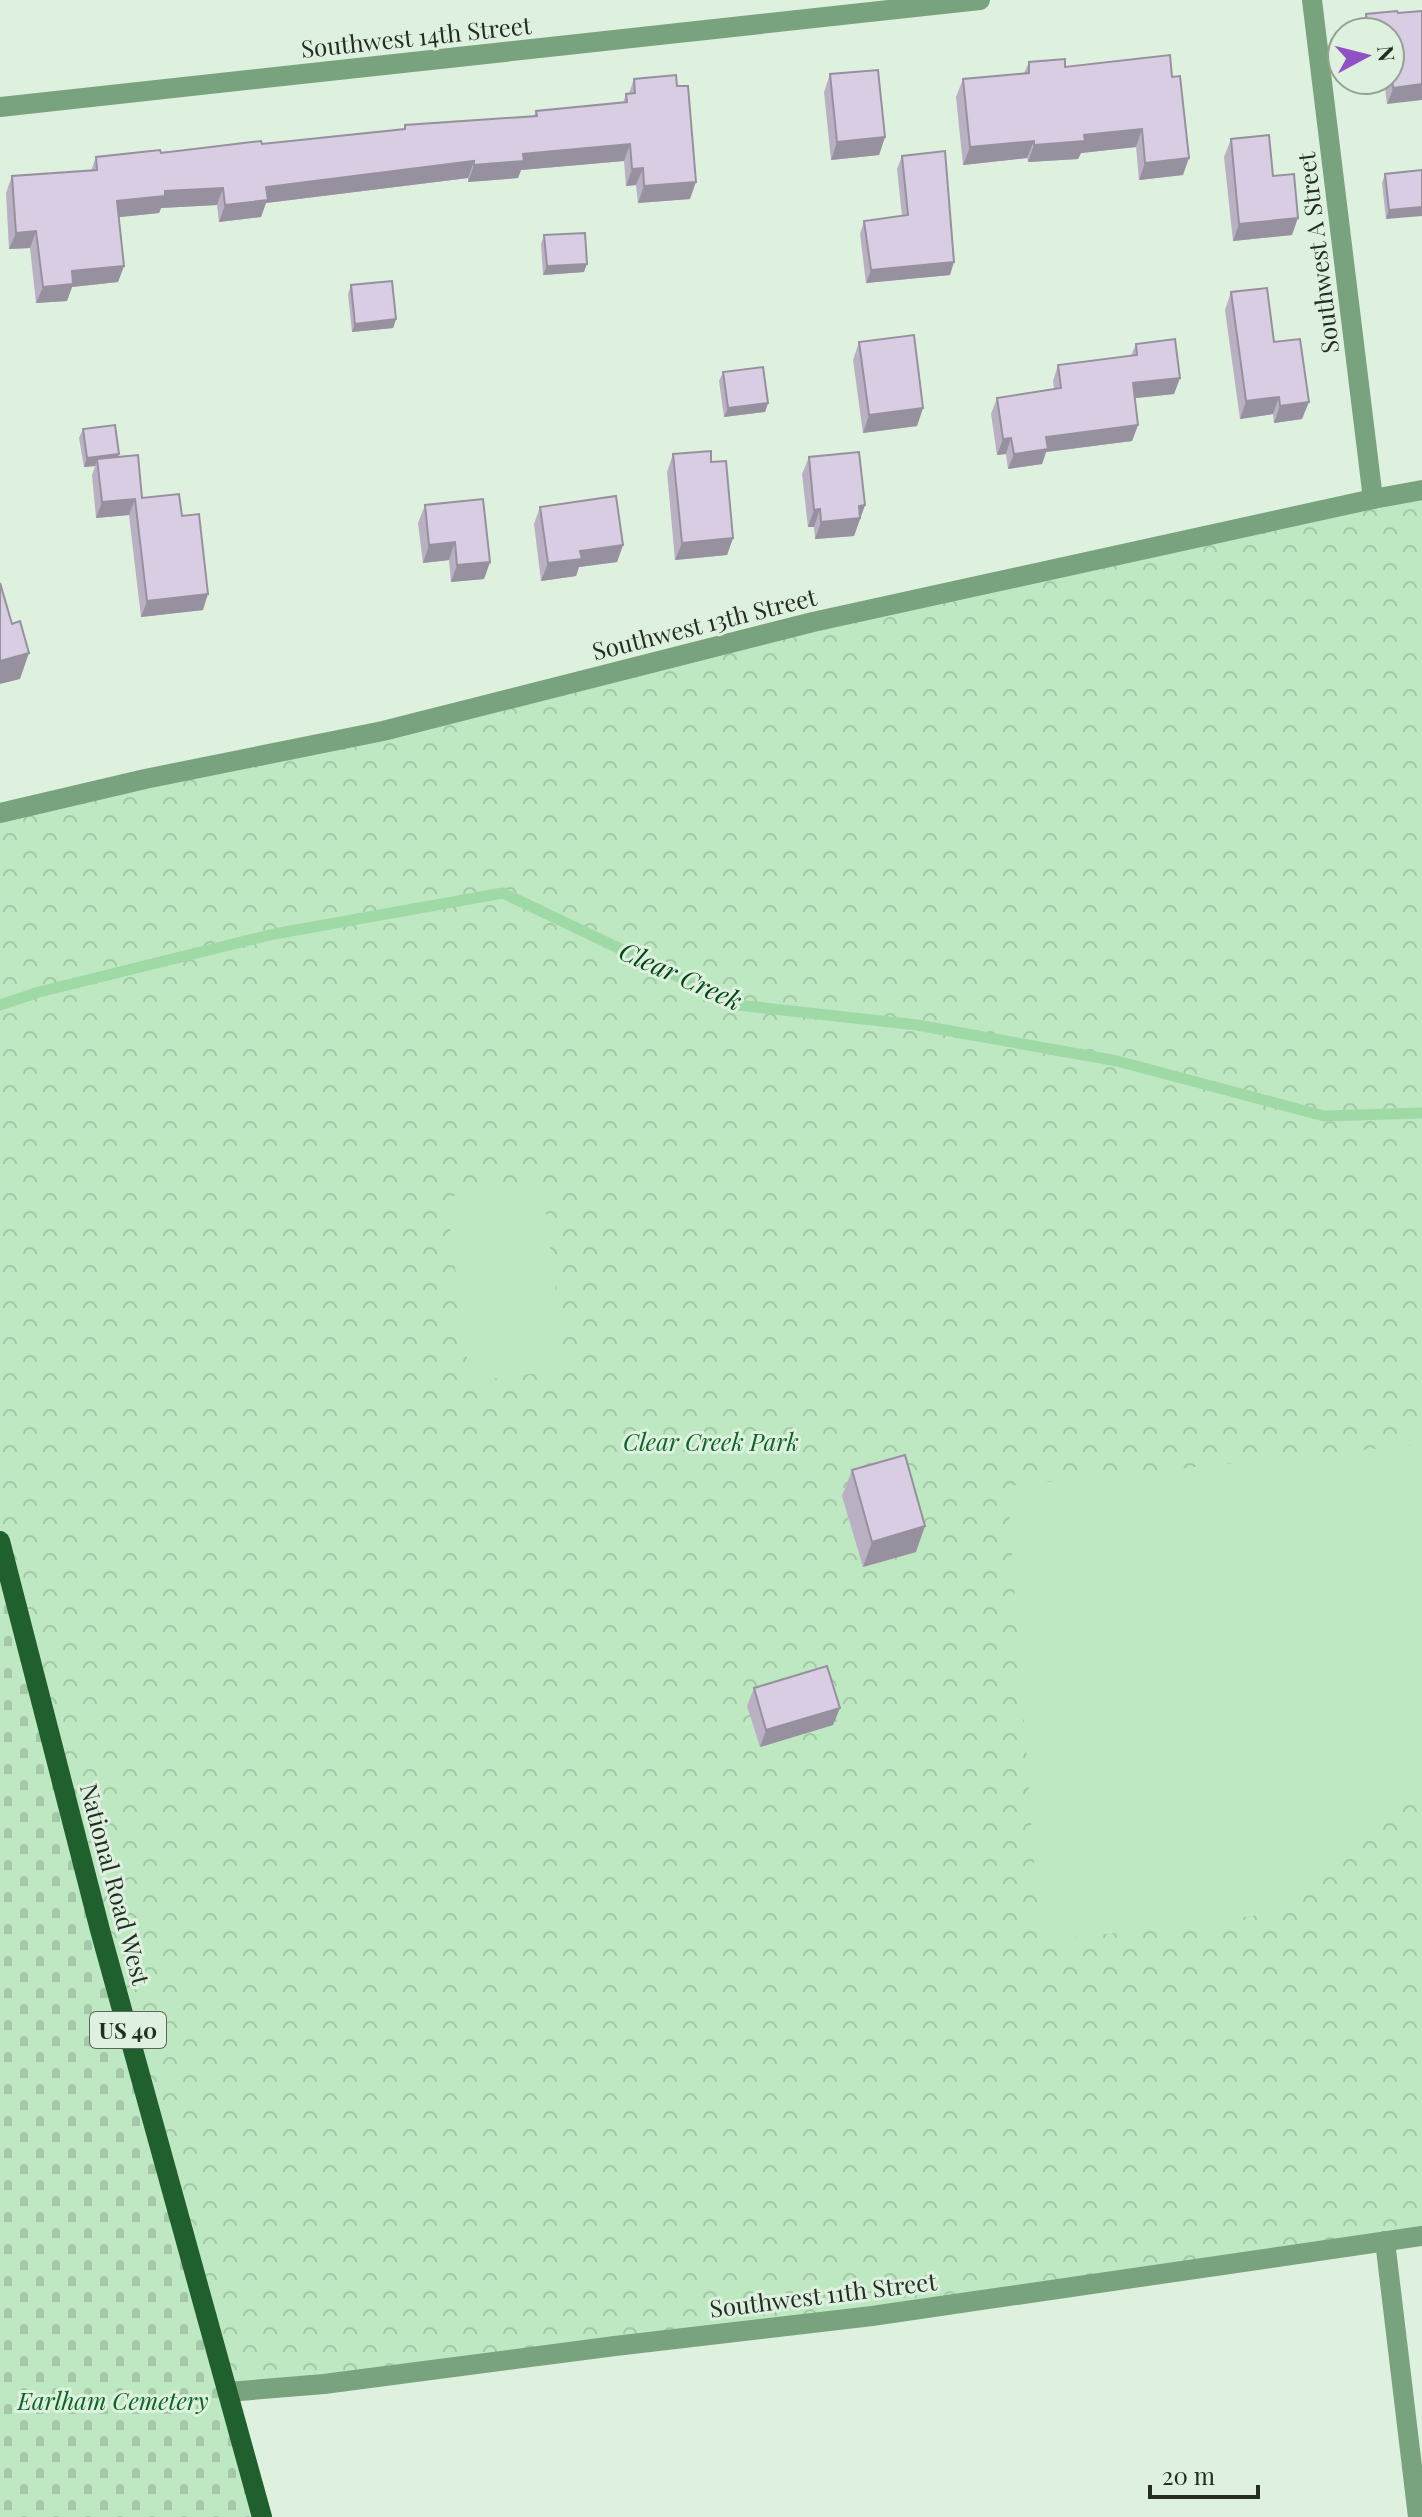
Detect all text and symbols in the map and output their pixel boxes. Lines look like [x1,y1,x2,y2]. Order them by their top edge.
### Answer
street label: Southwest 14th Street [299,8,533,64]
north arrow [1326,16,1406,96]
text: N [1371,44,1403,63]
street label: Southwest A Street [1289,150,1345,355]
street label: Southwest 13th Street [589,580,820,666]
water label: Clear Creek [614,932,748,1018]
park label: Clear Creek Park [623,1425,799,1457]
street label: National Road West [74,1780,158,1989]
road number: US 40 [90,2012,166,2048]
street label: Southwest 11th Street [708,2264,939,2324]
park label: Earlham Cemetery [16,2384,209,2416]
scale bar [1150,2449,1258,2499]
text: 20 m [1162,2459,1215,2491]

